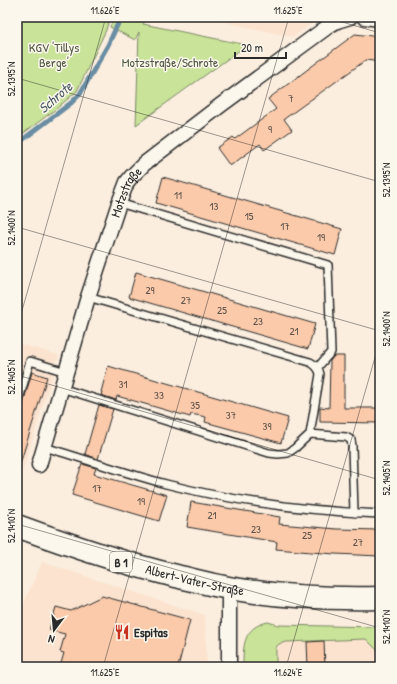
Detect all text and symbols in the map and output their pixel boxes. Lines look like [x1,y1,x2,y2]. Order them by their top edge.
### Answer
text: 11.626°E [91,4,120,17]
text: 11.625°E [273,4,303,17]
scale bar [235,34,286,60]
park label: KGV 'Tillys Berge' [29,38,79,71]
text: 20 m [241,39,263,56]
park label: Motzstraße/Schrote [122,53,218,71]
text: 52.1395°N [5,62,18,96]
water label: Schrote [34,76,77,117]
house number: 7 [288,91,294,105]
house number: 9 [268,122,272,136]
street label: Motzstraße [106,162,146,219]
text: 52.1395°N [380,163,393,197]
house number: 11 [174,188,182,202]
house number: 13 [210,199,219,213]
house number: 15 [245,209,254,223]
text: 52.1400°N [5,210,18,246]
house number: 17 [280,219,290,233]
house number: 19 [317,230,325,244]
house number: 29 [145,283,155,297]
house number: 27 [181,293,191,307]
house number: 25 [217,303,227,317]
text: 52.1400°N [380,311,393,347]
house number: 23 [253,314,263,328]
house number: 21 [289,324,299,338]
text: 52.1405°N [5,360,18,394]
house number: 31 [119,377,127,391]
house number: 33 [154,388,164,402]
house number: 35 [190,398,200,412]
house number: 37 [226,408,236,422]
house number: 39 [263,419,271,433]
text: 52.1405°N [380,461,393,495]
house number: 17 [92,481,102,495]
house number: 19 [137,494,145,508]
house number: 21 [207,508,217,522]
text: 52.1410°N [5,509,18,543]
house number: 23 [251,522,261,536]
house number: 25 [302,528,312,542]
house number: 27 [353,535,363,549]
road number: B 1 [110,552,132,572]
street label: Albert-Vater-Straße [144,560,245,599]
north arrow [34,610,74,650]
text: 52.1410°N [380,610,393,644]
restaurant icon: Espitas [113,623,131,641]
place label: Espitas [134,623,168,642]
text: N [46,632,56,647]
text: 11.625°E [90,666,120,679]
text: 11.624°E [274,666,303,679]

